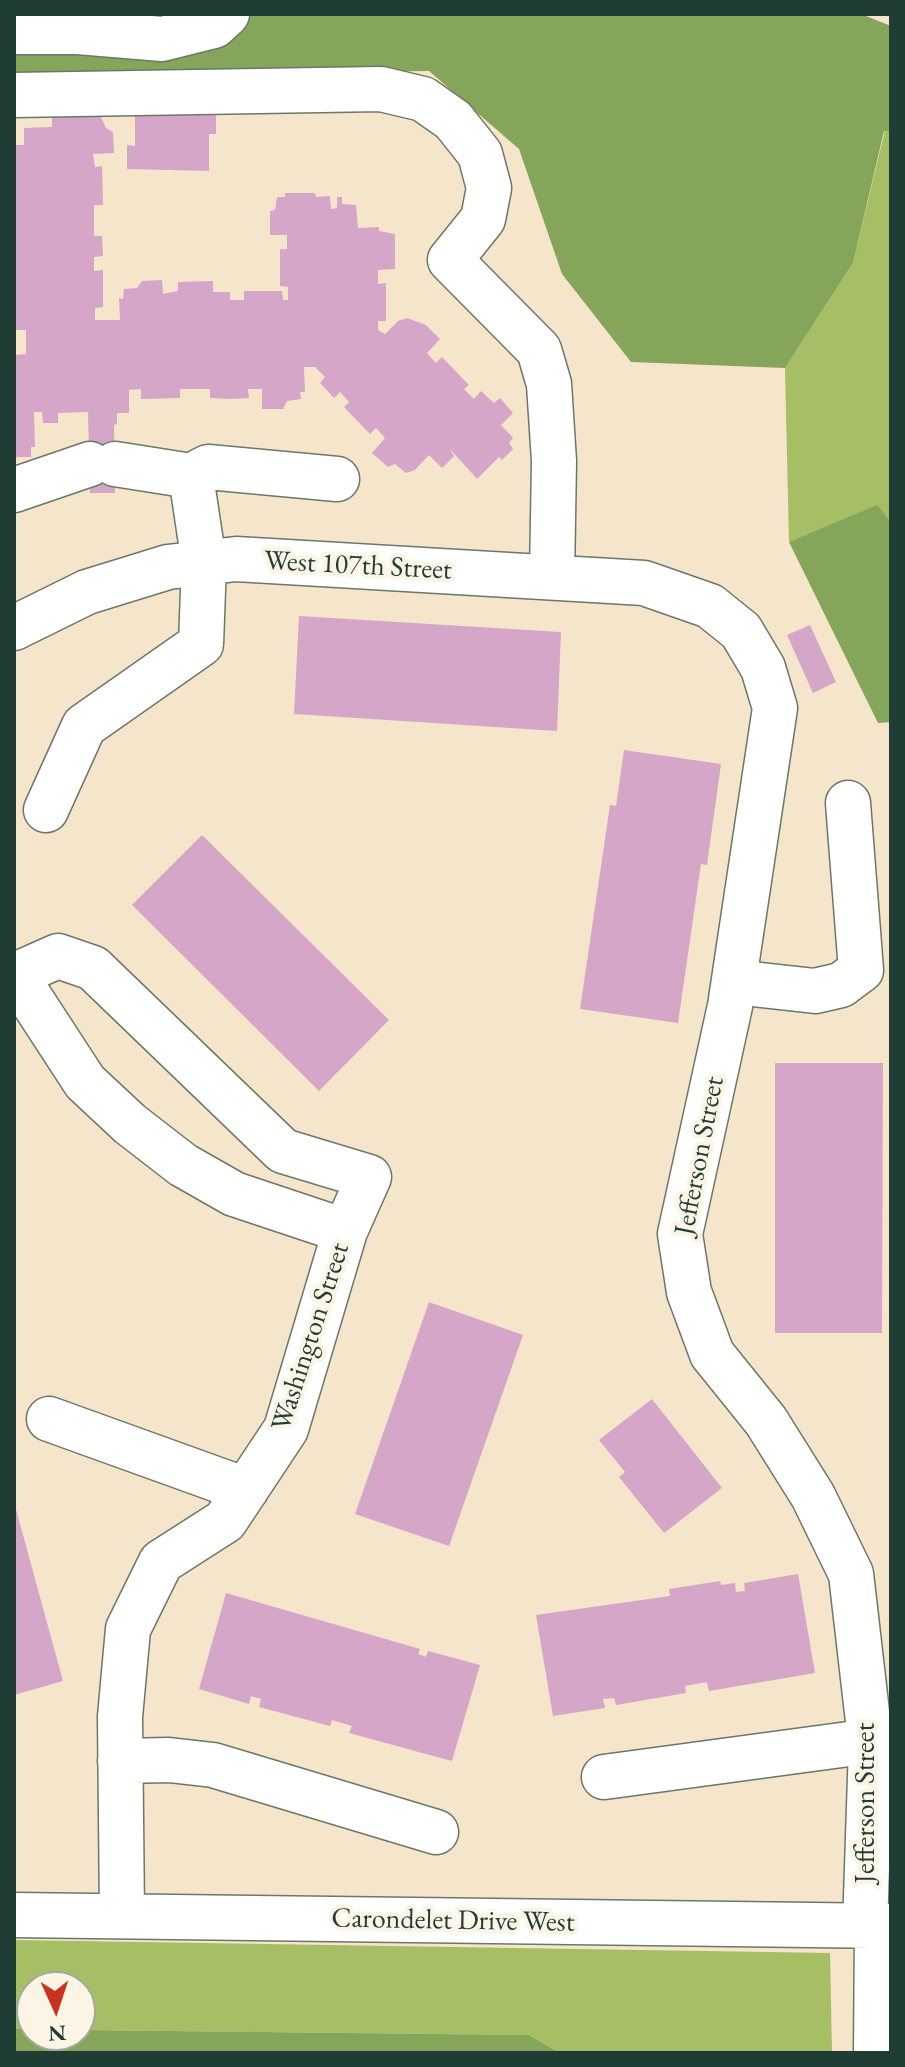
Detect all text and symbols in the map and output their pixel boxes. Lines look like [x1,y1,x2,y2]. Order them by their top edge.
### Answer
street label: West 107th Street [263,544,453,588]
street label: Jefferson Street [668,1074,732,1238]
street label: Washington Street [265,1239,357,1435]
street label: Jefferson Street [849,1723,883,1883]
street label: Carondelet Drive West [331,1902,575,1940]
north arrow [16,1971,96,2051]
text: N [48,2019,67,2048]

